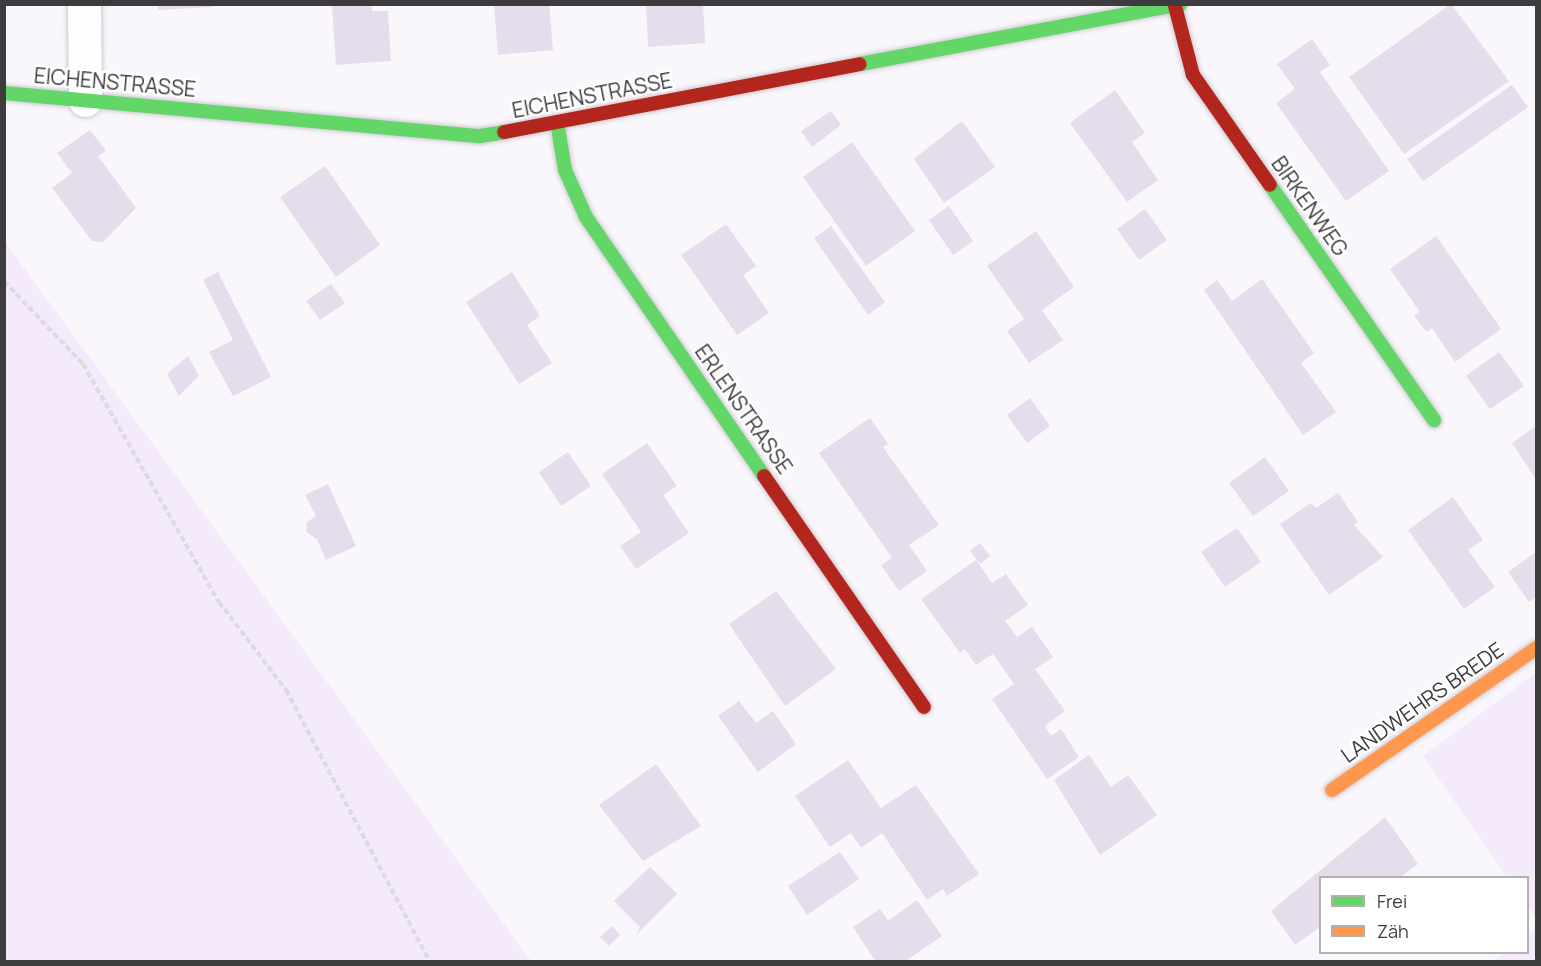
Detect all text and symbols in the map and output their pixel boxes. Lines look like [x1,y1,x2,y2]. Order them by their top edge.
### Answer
street label: EICHENSTRASSE [33,62,197,102]
street label: EICHENSTRASSE [510,67,674,123]
street label: BIRKENWEG [1267,151,1353,261]
street label: ERLENSTRASSE [690,339,798,479]
street label: LANDWEHRS BREDE [1336,637,1508,767]
legend [1319,876,1529,954]
text: Frei [1377,889,1407,913]
text: Zäh [1377,919,1409,943]

